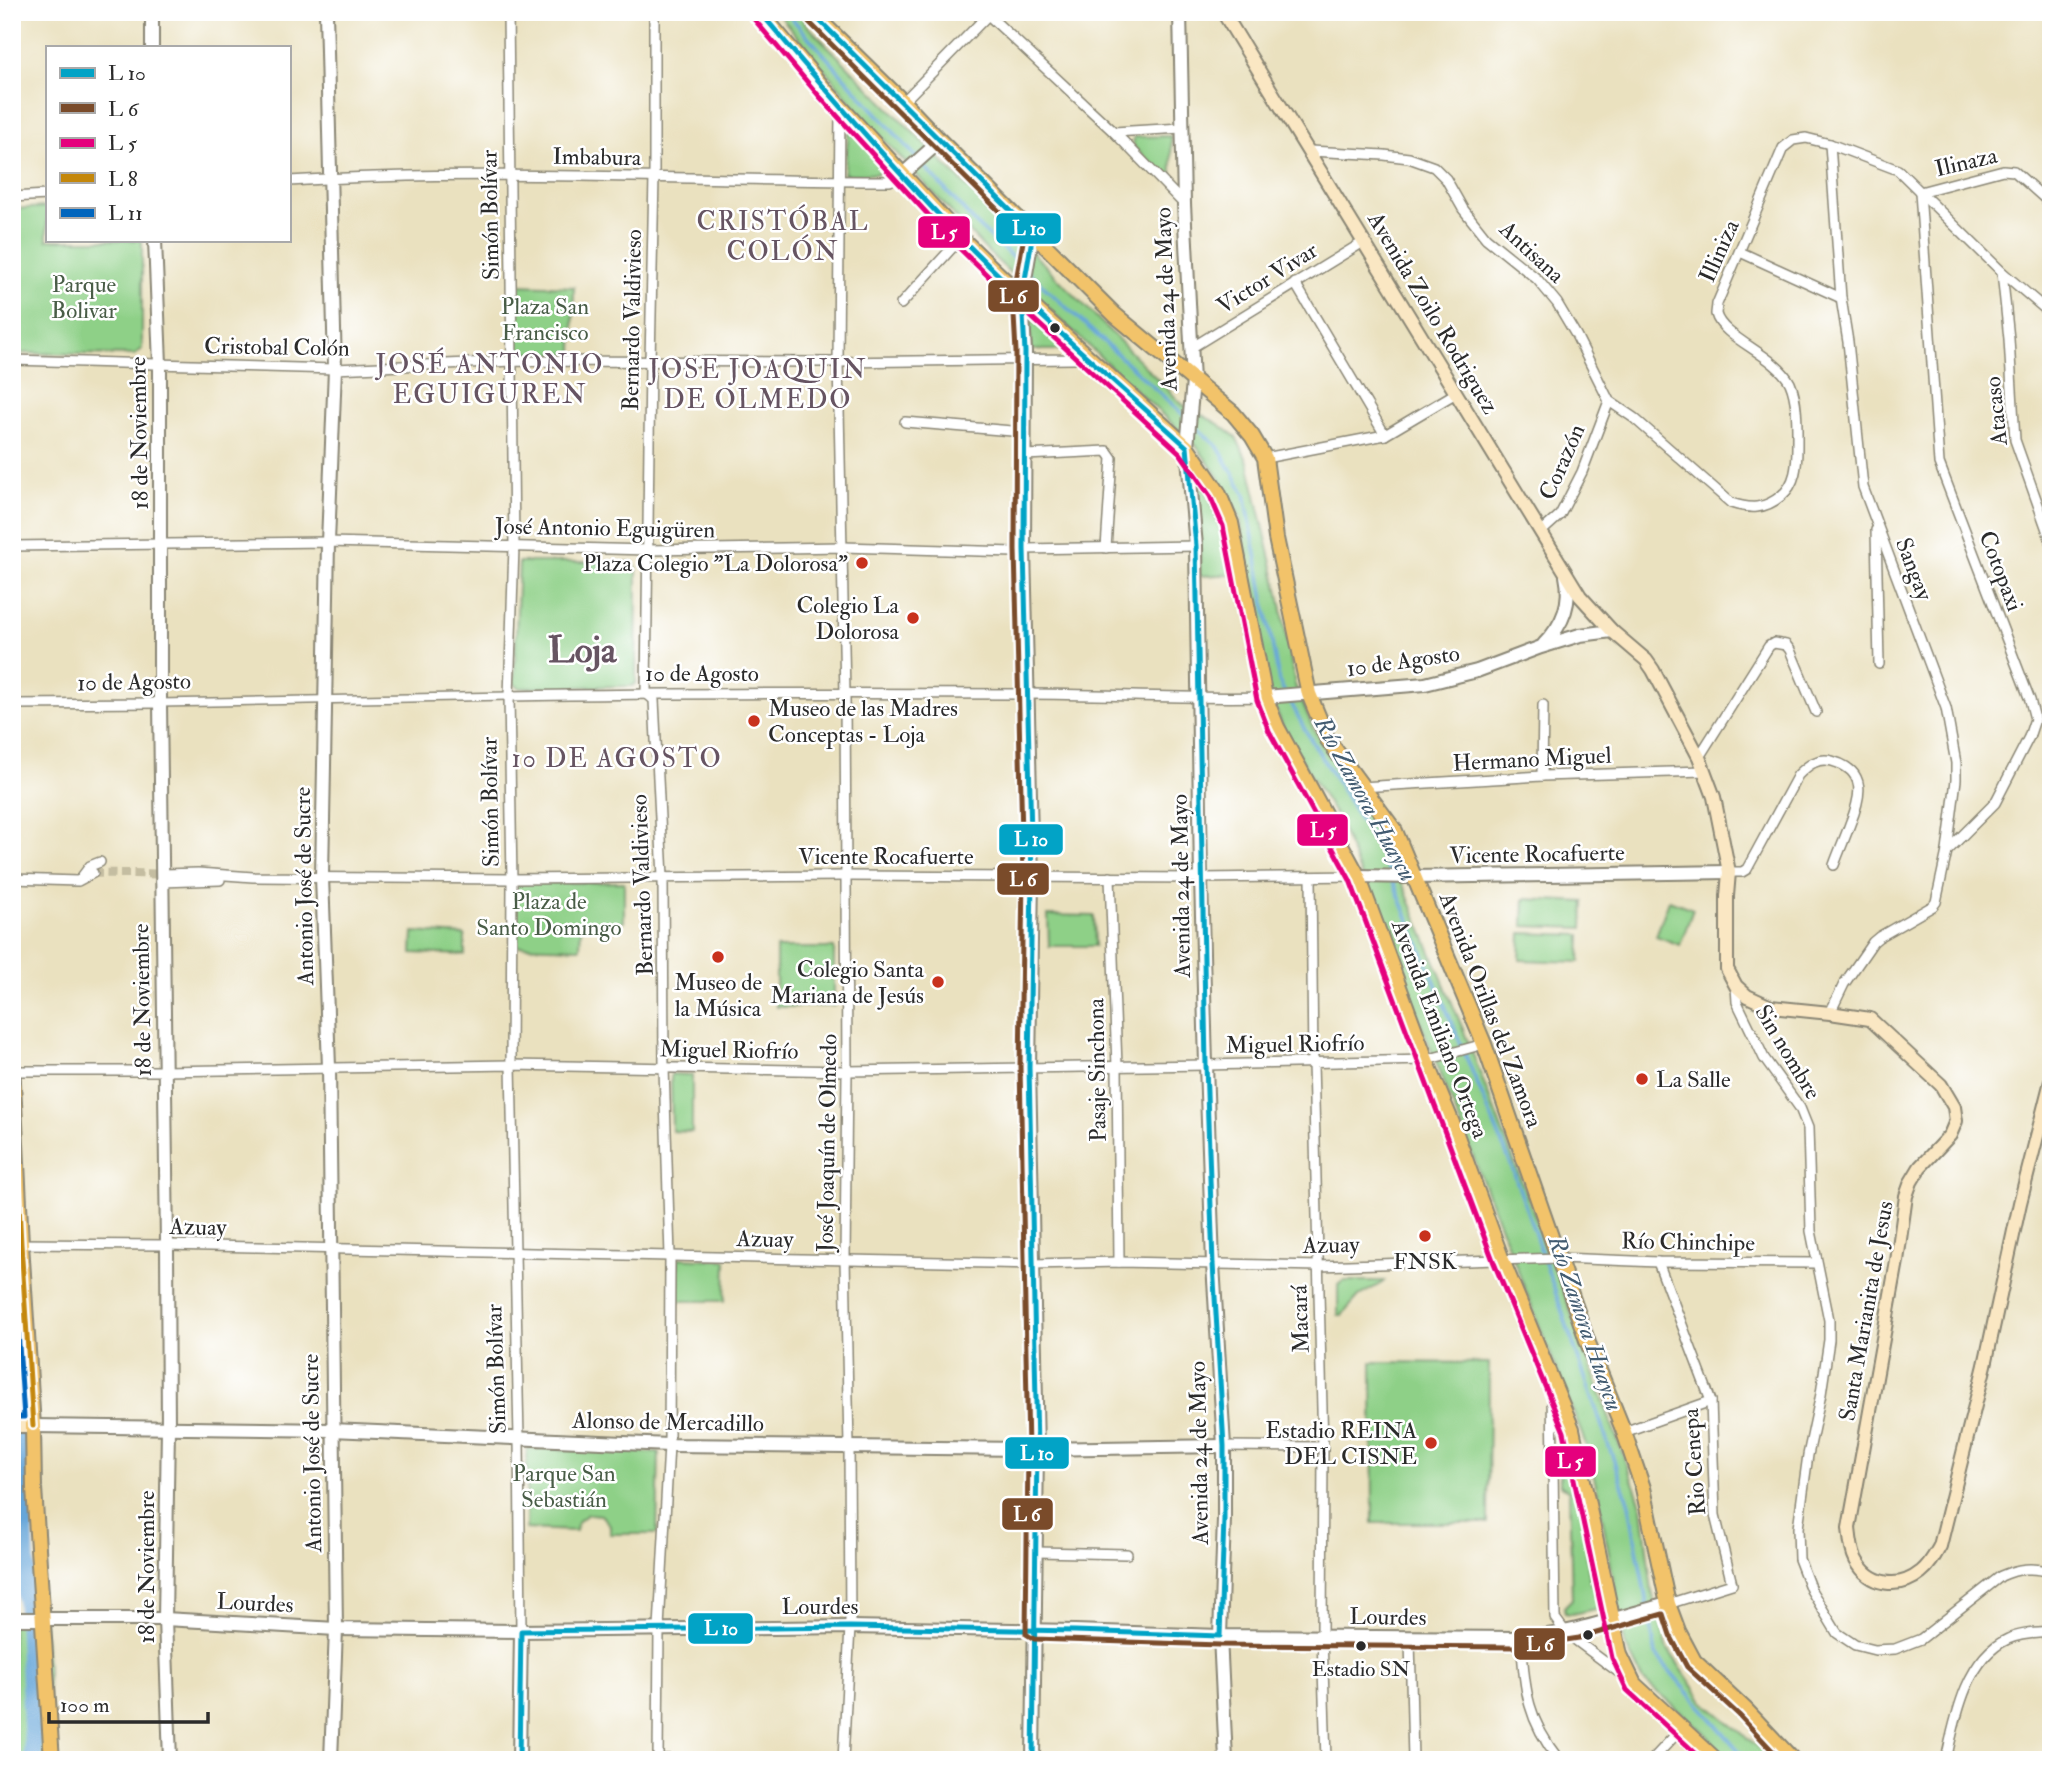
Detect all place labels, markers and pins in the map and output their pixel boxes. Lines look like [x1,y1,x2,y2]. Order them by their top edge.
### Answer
unlabelled marker [1048,321,1062,335]
place label: Plaza Colegio "La Dolorosa" [583,549,848,578]
marker: Plaza Colegio "La Dolorosa" [854,555,870,571]
place label: Colegio La Dolorosa [796,591,900,646]
marker: Colegio La Dolorosa [905,610,921,626]
place label: Museo de las Madres Conceptas - Loja [768,694,958,750]
marker: Museo de las Madres Conceptas - Loja [746,713,762,729]
marker: Museo de la Música [710,949,726,965]
place label: Colegio Santa Mariana de Jesús [770,955,925,1010]
place label: Museo de la Música [674,968,762,1023]
marker: Colegio Santa Mariana de Jesús [930,974,946,990]
place label: La Salle [1656,1065,1731,1094]
marker: La Salle [1634,1071,1650,1087]
marker: FNSK [1417,1228,1433,1244]
place label: FNSK [1393,1247,1458,1276]
place label: Estadio REINA DEL CISNE [1265,1416,1417,1471]
marker: Estadio REINA DEL CISNE [1423,1435,1439,1451]
unlabelled marker [1581,1628,1595,1642]
marker: Estadio SN [1354,1639,1368,1653]
place label: Estadio SN [1312,1656,1410,1683]

